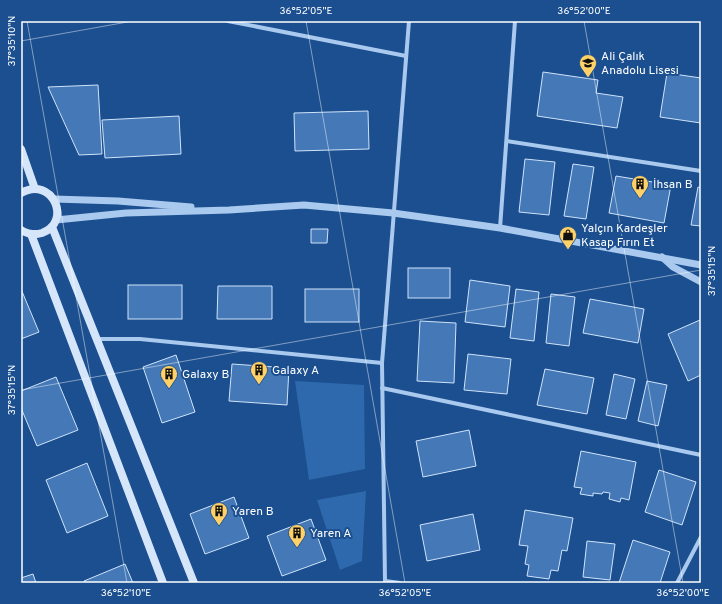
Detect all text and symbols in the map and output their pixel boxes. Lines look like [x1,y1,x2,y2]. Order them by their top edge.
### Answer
text: 36°52'05"E [279,5,333,18]
text: 36°52'00"E [557,5,611,18]
text: 37°35'10"N [6,16,19,66]
place label: Ali Çalık Anadolu Lisesi [601,49,679,79]
school or university icon: Ali Çalık Anadolu Lisesi [578,53,598,78]
building icon: İhsan B [630,174,650,199]
place label: İhsan B [653,177,693,193]
place label: Yalçın Kardeşler Kasap Fırın Et [581,221,668,251]
shop icon: Yalçın Kardeşler Kasap Fırın Et [558,225,578,250]
text: 37°35'15"N [706,246,719,296]
building icon: Galaxy A [249,360,269,385]
place label: Galaxy A [272,363,319,379]
building icon: Galaxy B [159,364,179,389]
text: 37°35'15"N [6,365,19,415]
place label: Galaxy B [182,367,229,383]
building icon: Yaren B [209,501,229,526]
place label: Yaren B [232,504,274,520]
building icon: Yaren A [287,523,307,548]
place label: Yaren A [310,526,352,542]
text: 36°52'10"E [101,587,151,600]
text: 36°52'05"E [378,587,432,600]
text: 36°52'00"E [656,587,710,600]

